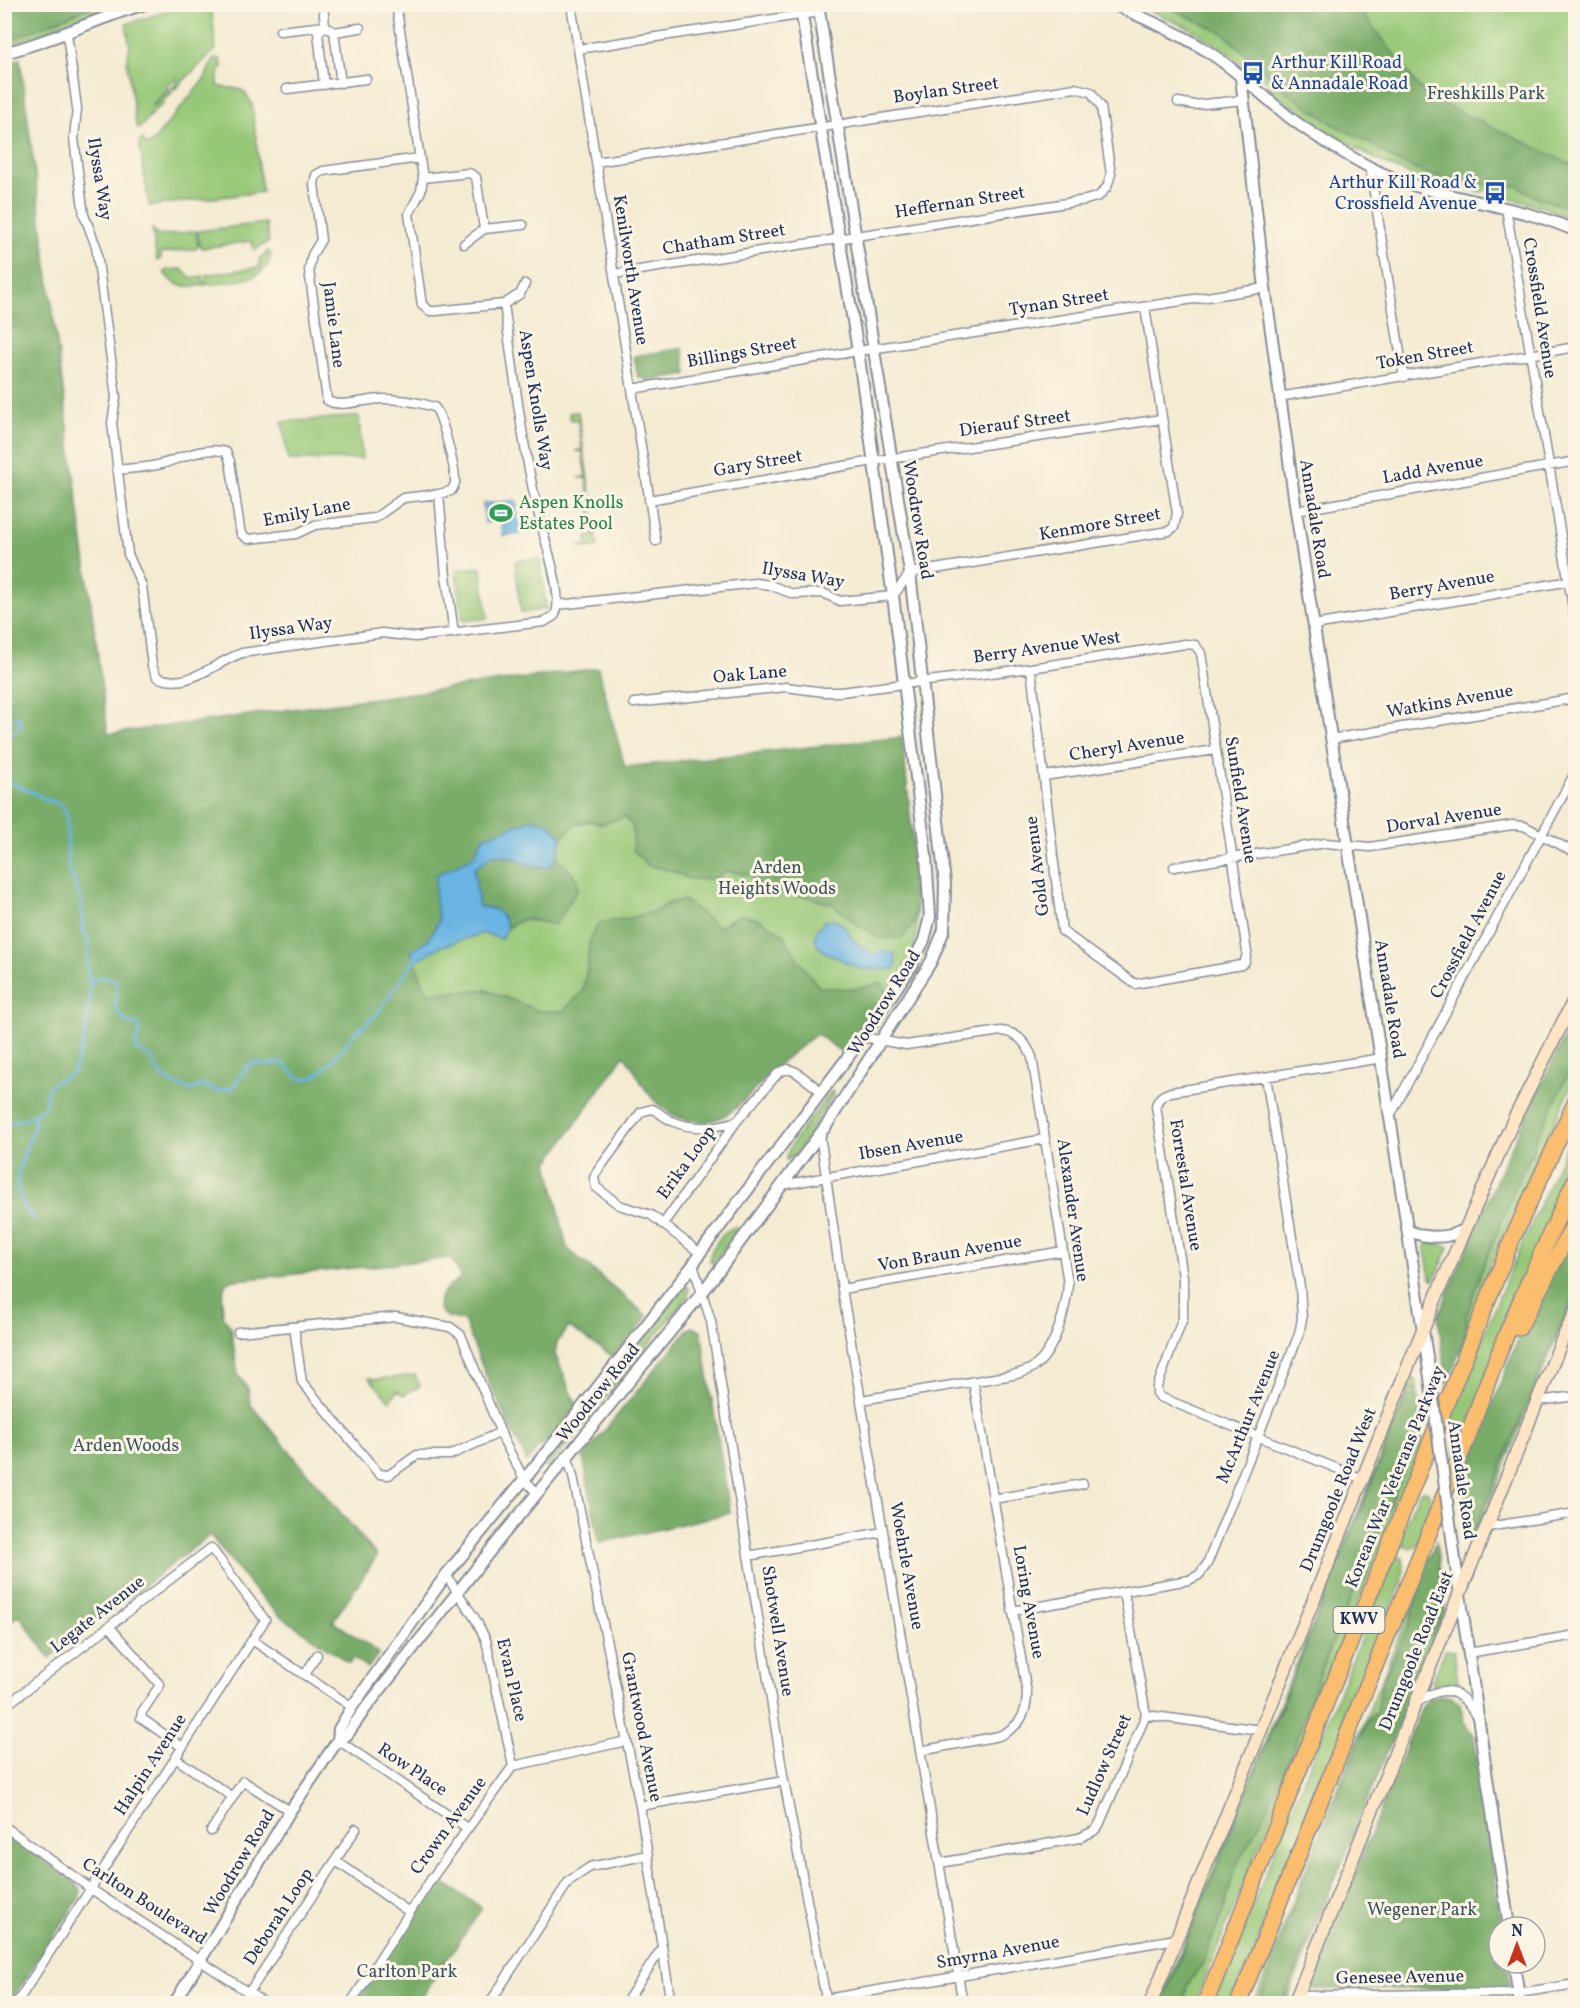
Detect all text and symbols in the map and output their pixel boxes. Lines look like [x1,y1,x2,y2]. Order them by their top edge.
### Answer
place label: Arthur Kill Road & Annadale Road [1271,51,1408,97]
bus stop icon: Arthur Kill Road & Annadale Road [1240,60,1266,86]
street label: Boylan Street [892,71,1000,111]
park label: Freshkills Park [1427,82,1545,107]
street label: Ilyssa Way [80,136,118,223]
place label: Arthur Kill Road & Crossfield Avenue [1329,171,1477,217]
street label: Heffernan Street [893,180,1027,226]
bus stop icon: Arthur Kill Road & Crossfield Avenue [1482,180,1508,206]
street label: Kenilworth Avenue [606,193,654,347]
street label: Chatham Street [661,218,787,262]
street label: Crossfield Avenue [1516,236,1562,380]
street label: Jamie Lane [315,280,351,370]
street label: Tynan Street [1007,283,1111,323]
street label: Aspen Knolls Way [512,328,559,473]
street label: Billings Street [685,331,799,375]
street label: Token Street [1374,335,1476,377]
street label: Dierauf Street [958,404,1072,444]
street label: Gary Street [712,444,804,484]
street label: Ladd Avenue [1381,449,1485,491]
street label: Annadale Road [1292,458,1336,580]
street label: Woodrow Road [895,459,939,581]
place label: Aspen Knolls Estates Pool [519,491,623,537]
street label: Emily Lane [261,492,353,534]
sports icon: Aspen Knolls Estates Pool [488,500,514,526]
street label: Kenmore Street [1037,502,1163,548]
street label: Ilyssa Way [760,556,847,596]
street label: Berry Avenue [1387,564,1497,608]
street label: Ilyssa Way [248,611,335,647]
street label: Berry Avenue West [972,625,1122,671]
street label: Oak Lane [712,659,788,691]
street label: Watkins Avenue [1385,679,1515,725]
street label: Cheryl Avenue [1068,726,1186,768]
street label: Sunfield Avenue [1218,735,1262,865]
street label: Dorval Avenue [1384,798,1504,840]
street label: Gold Avenue [1019,815,1057,917]
park label: Arden Heights Woods [718,856,836,902]
street label: Crossfield Avenue [1425,866,1513,1004]
street label: Annadale Road [1367,938,1411,1060]
street label: Woodrow Road [842,945,928,1061]
street label: Forrestal Avenue [1162,1117,1208,1253]
street label: Erika Loop [652,1121,722,1205]
street label: Ibsen Avenue [857,1125,965,1167]
street label: Alexander Avenue [1050,1137,1094,1283]
street label: Von Braun Avenue [876,1229,1024,1279]
street label: Woodrow Road [551,1338,647,1448]
street label: McArthur Avenue [1211,1347,1287,1487]
street label: Korean War Veterans Parkway [1340,1362,1452,1592]
street label: Drumgoole Road West [1295,1404,1383,1576]
street label: Annadale Road [1440,1419,1482,1541]
park label: Arden Woods [73,1434,179,1459]
street label: Woehrle Avenue [882,1500,930,1632]
street label: Loring Avenue [1006,1543,1050,1661]
street label: Shotwell Avenue [754,1564,800,1698]
street label: Drumgoole Road East [1373,1567,1461,1735]
street label: Legate Avenue [46,1570,150,1660]
road number: KWV [1334,1607,1384,1633]
street label: Evan Place [489,1636,533,1724]
street label: Grantwood Avenue [614,1650,668,1804]
street label: Halpin Avenue [109,1709,193,1821]
street label: Ludlow Street [1071,1710,1139,1820]
street label: Row Place [372,1737,452,1803]
street label: Crown Avenue [405,1772,493,1880]
street label: Woodrow Road [198,1805,282,1921]
street label: Carlton Boulevard [77,1852,211,1952]
street label: Deborah Loop [238,1863,320,1971]
park label: Wegener Park [1367,1898,1477,1923]
north arrow [1487,1915,1547,1975]
text: N [1511,1921,1523,1943]
street label: Smyrna Avenue [934,1930,1062,1976]
park label: Carlton Park [357,1960,457,1985]
street label: Genesee Avenue [1336,1964,1464,1992]

